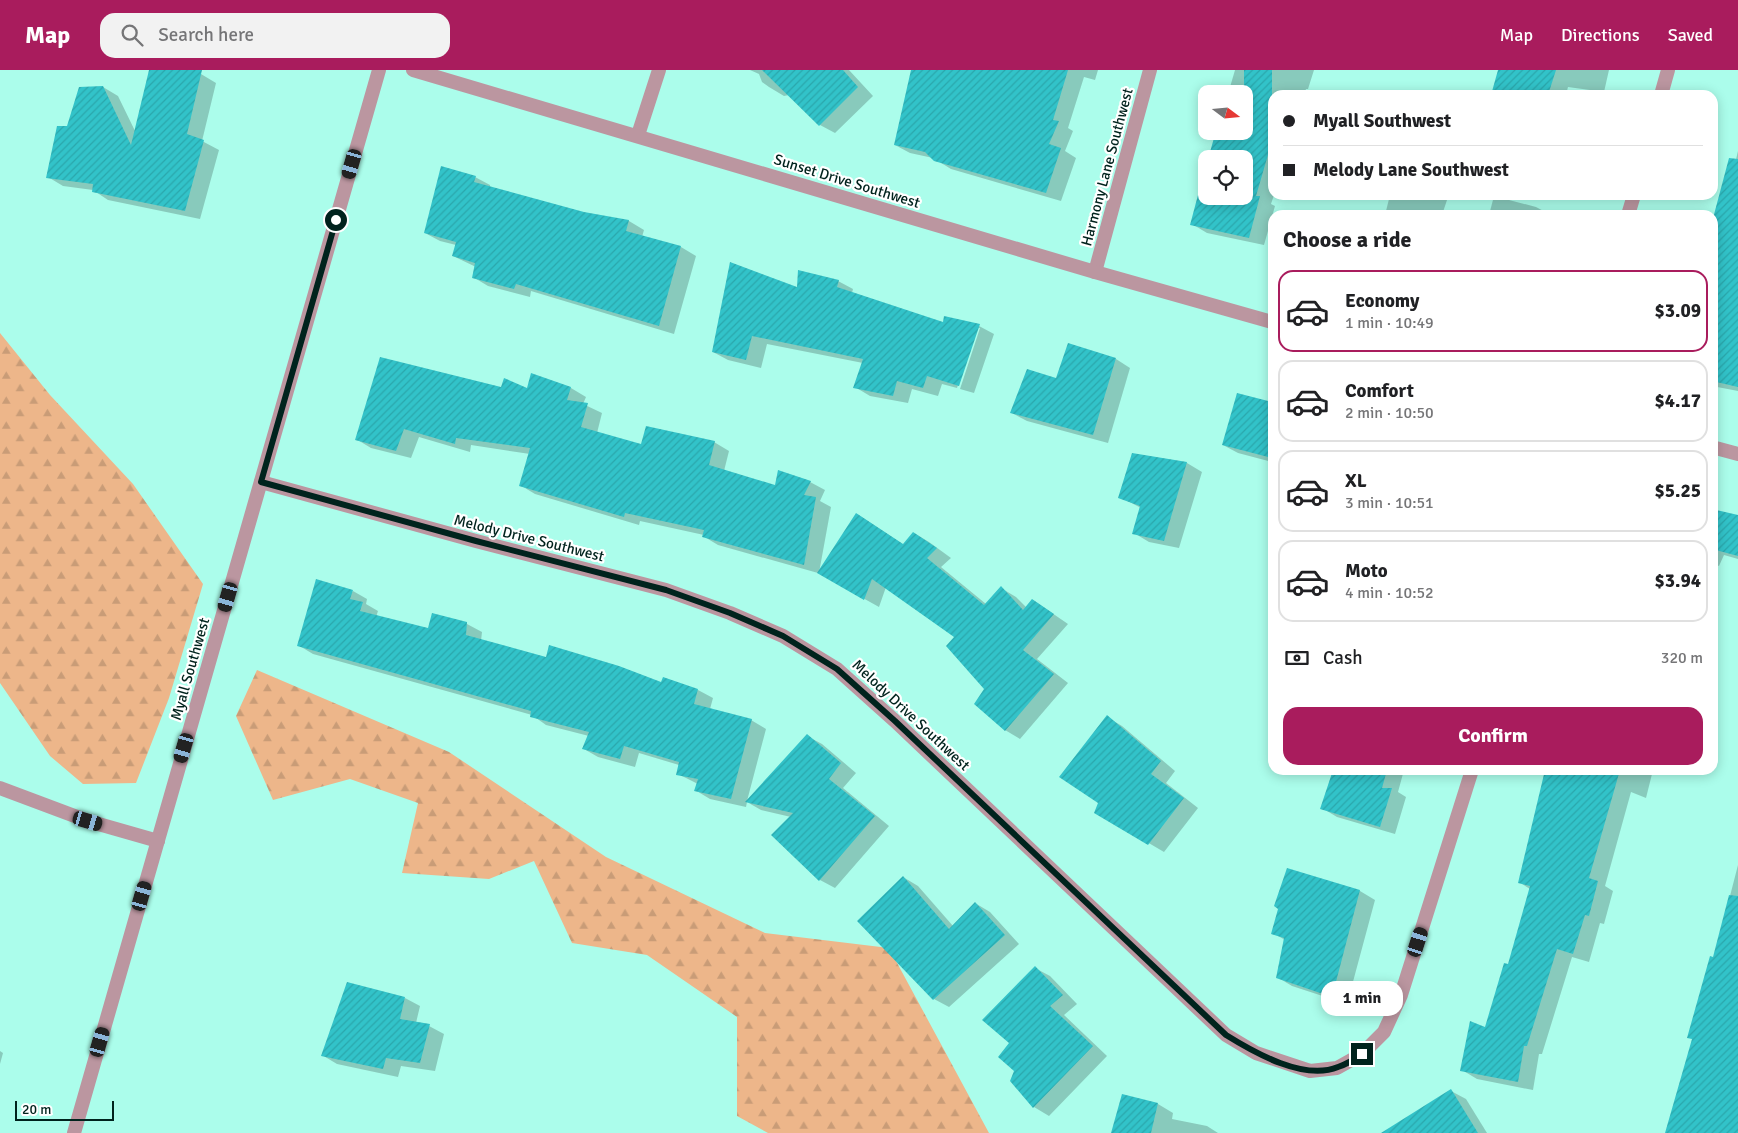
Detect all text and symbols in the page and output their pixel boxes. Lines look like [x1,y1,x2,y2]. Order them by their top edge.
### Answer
search box [100,13,450,58]
text: Map [25,20,70,50]
icon: search [118,21,146,49]
text: Search here [158,23,254,47]
text: Map [1500,24,1533,46]
text: Directions [1561,24,1640,46]
text: Saved [1668,24,1713,46]
north arrow [1198,85,1252,140]
map controls [1198,85,1253,205]
street label: Harmony Lane Southwest [1077,86,1137,248]
text: Myall Southwest [1313,109,1451,133]
car [340,148,363,180]
street label: Sunset Drive Southwest [772,150,922,212]
button: locate [1198,150,1253,205]
text: Melody Lane Southwest [1313,158,1509,182]
route start [325,209,347,231]
text: Choose a ride [1283,226,1411,253]
icon: car [1285,289,1330,334]
text: Economy [1345,289,1419,313]
text: $3.09 [1655,299,1701,323]
text: 1 min · 10:49 [1345,313,1434,333]
icon: car [1285,379,1330,424]
text: Comfort [1345,379,1414,403]
text: $4.17 [1655,389,1701,413]
text: 2 min · 10:50 [1345,403,1434,423]
icon: car [1285,469,1330,514]
text: XL [1345,469,1367,493]
text: $5.25 [1655,479,1701,503]
text: 3 min · 10:51 [1345,493,1434,513]
street label: Melody Drive Southwest [452,511,606,565]
icon: car [1285,559,1330,604]
text: Moto [1345,559,1388,583]
text: $3.94 [1655,569,1701,593]
car [216,581,239,613]
text: 4 min · 10:52 [1345,583,1434,603]
street label: Myall Southwest [167,616,213,722]
icon: cash [1283,644,1311,672]
text: Cash [1323,646,1363,670]
text: 320 m [1661,648,1703,668]
street label: Melody Drive Southwest [848,656,974,774]
button: Confirm [1283,707,1703,765]
car [172,732,195,764]
car [71,810,104,832]
car [130,880,153,912]
car [1406,925,1429,959]
callout: 1 min [1321,982,1403,1016]
text: 1 min [1343,988,1381,1008]
car [88,1026,111,1058]
route end [1351,1043,1373,1065]
scale bar [15,1098,114,1121]
text: 20 m [22,1101,51,1118]

